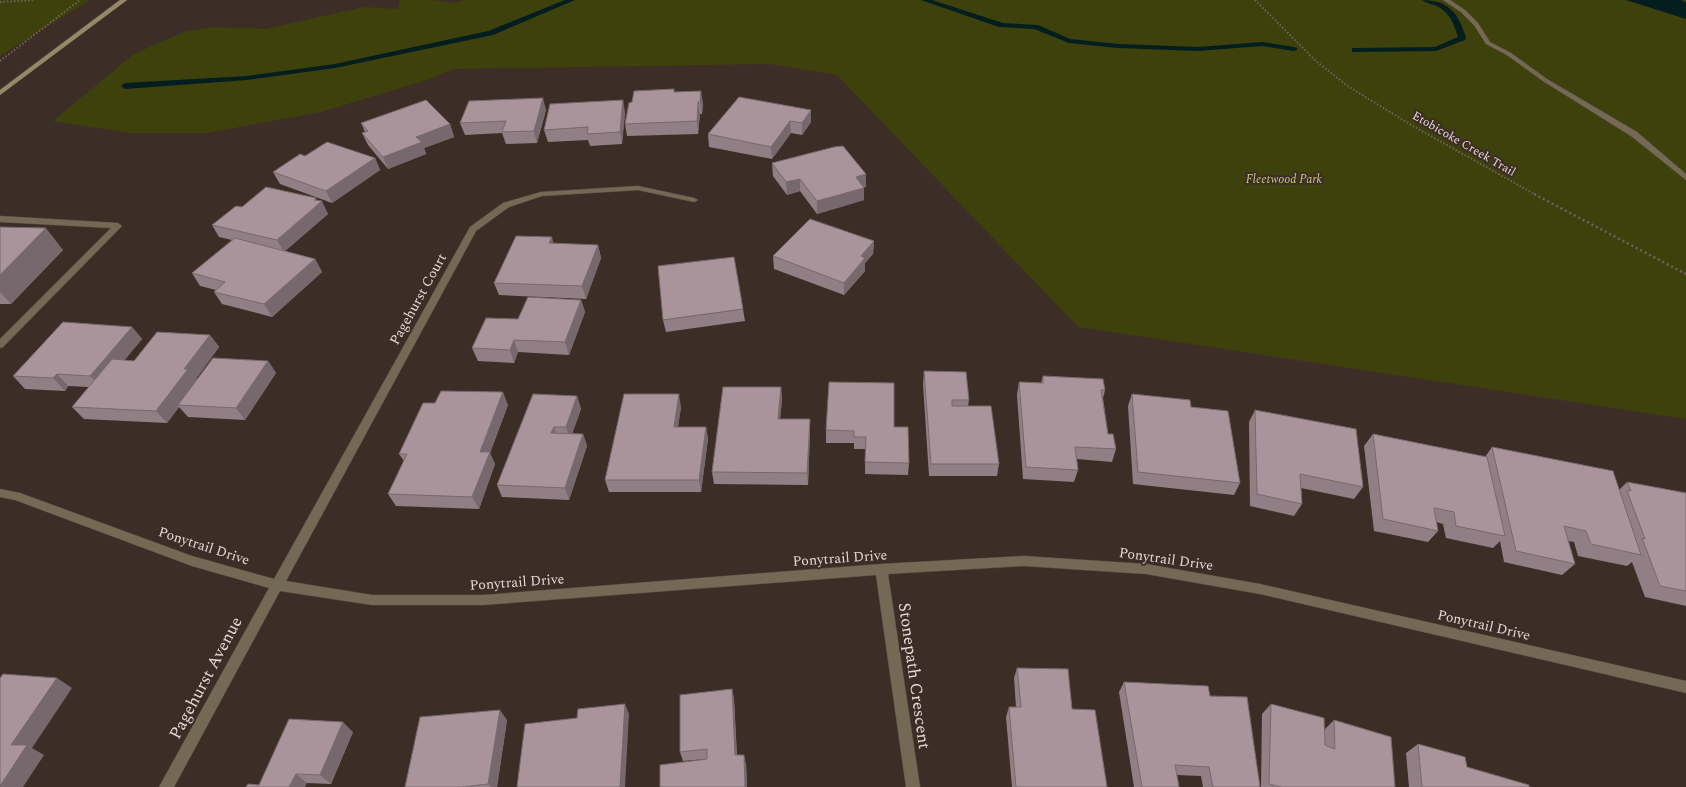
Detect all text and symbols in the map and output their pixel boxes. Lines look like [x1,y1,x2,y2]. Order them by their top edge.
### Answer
street label: Etobicoke Creek Trail [1409,107,1519,181]
park label: Fleetwood Park [1246,170,1323,189]
street label: Pagehurst Court [384,249,452,349]
street label: Ponytrail Drive [156,521,253,571]
street label: Ponytrail Drive [1118,542,1215,576]
street label: Ponytrail Drive [792,544,888,572]
street label: Ponytrail Drive [469,568,565,596]
street label: Stonepath Crescent [891,601,937,751]
street label: Ponytrail Drive [1435,604,1533,646]
street label: Pagehurst Avenue [163,612,249,744]

